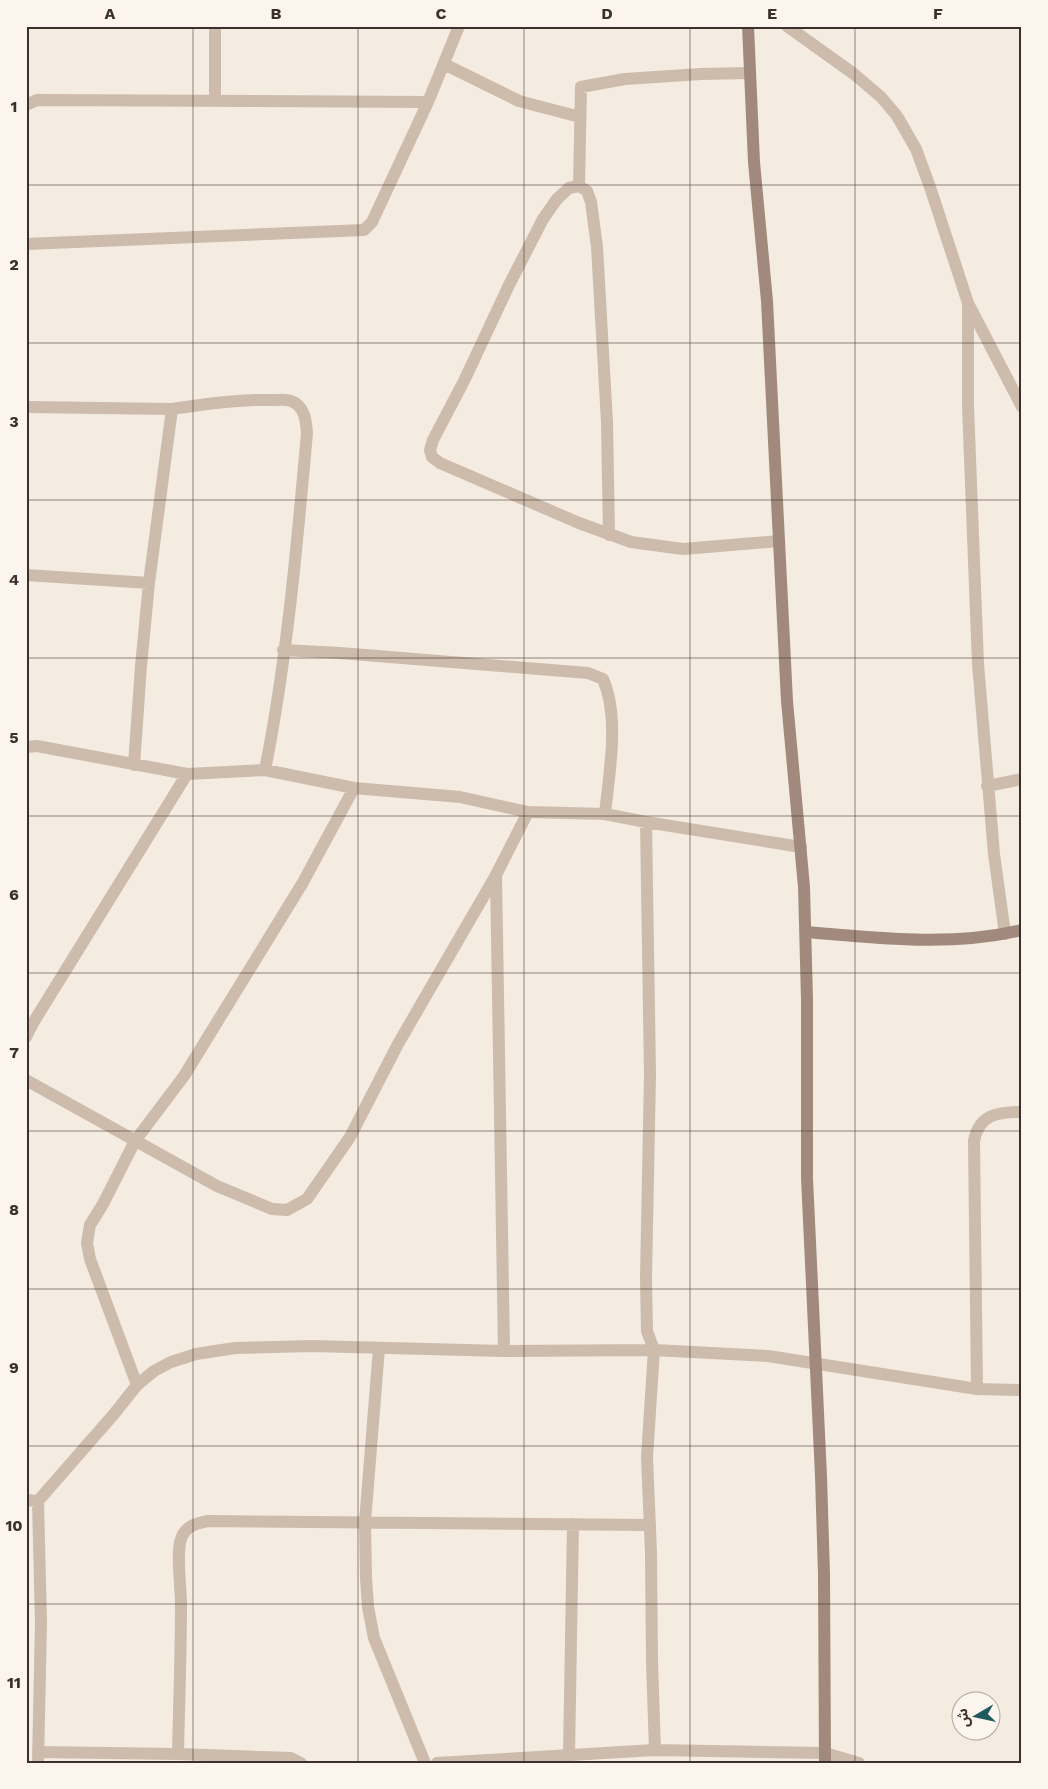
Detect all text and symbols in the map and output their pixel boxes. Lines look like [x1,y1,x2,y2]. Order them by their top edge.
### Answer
text: A [105,4,116,23]
text: B [271,4,282,23]
text: C [436,4,447,23]
text: D [601,4,613,23]
text: E [767,4,777,23]
text: F [933,4,943,23]
text: 1 [11,97,17,116]
text: 2 [9,255,19,274]
text: 3 [9,412,19,431]
text: 4 [9,570,19,589]
text: 5 [9,728,19,747]
text: 6 [9,885,19,904]
text: 7 [9,1043,19,1062]
text: 8 [9,1200,19,1219]
text: 9 [9,1358,19,1377]
text: 10 [5,1516,23,1535]
text: 11 [7,1673,21,1692]
north arrow [950,1692,1000,1742]
text: ش [954,1707,973,1729]

